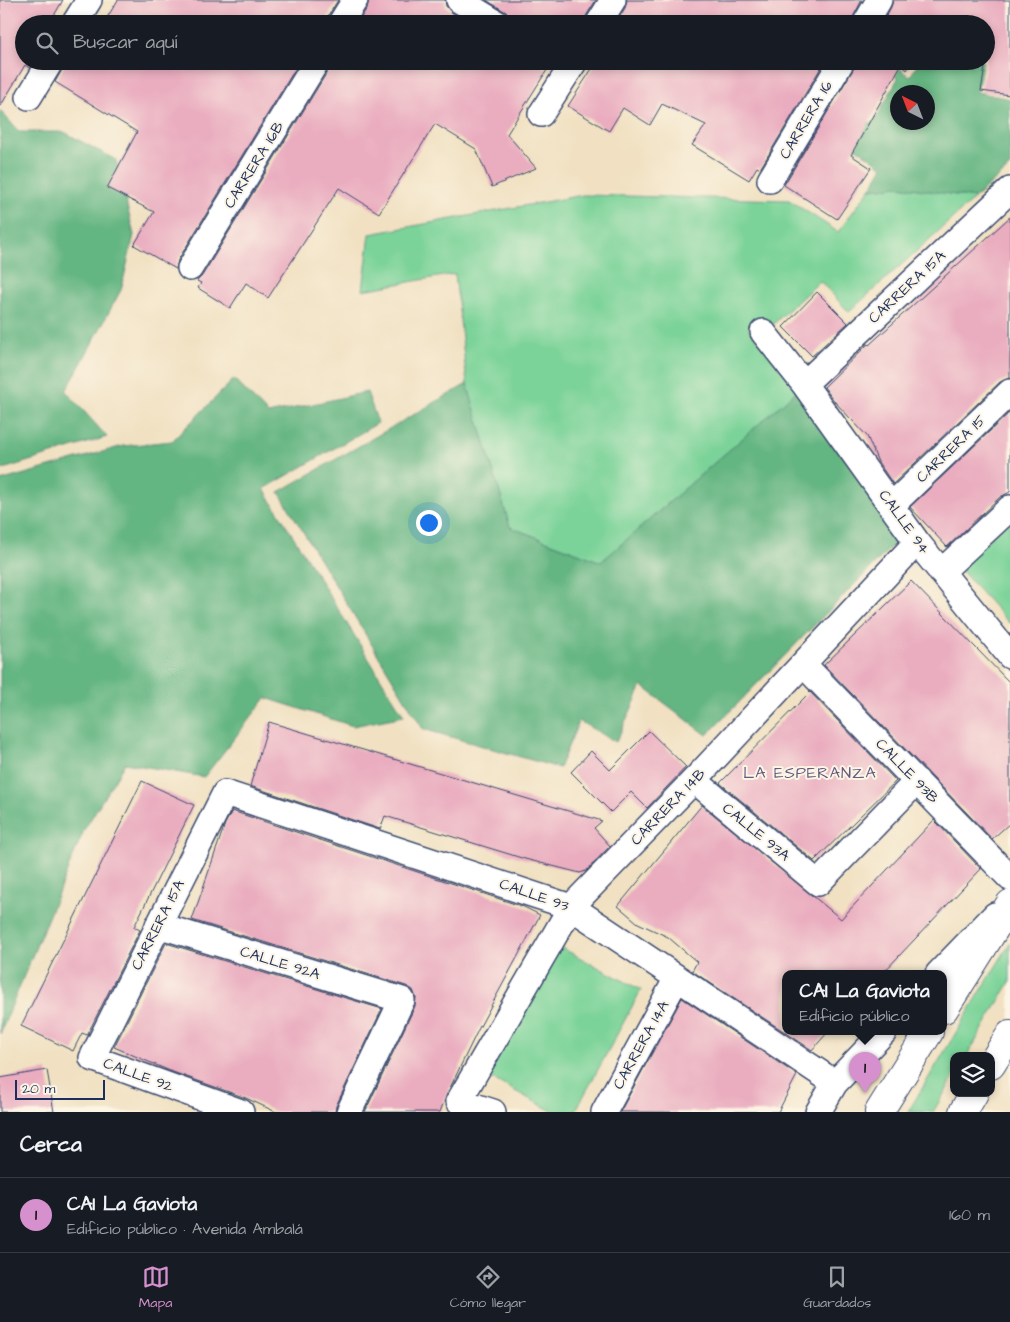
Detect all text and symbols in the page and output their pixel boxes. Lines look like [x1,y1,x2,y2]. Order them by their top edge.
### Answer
search box [15,15,995,70]
icon: search [33,29,61,57]
text: Buscar aquí [73,29,177,56]
street label: CARRERA 16 [774,76,838,163]
north arrow [890,85,935,130]
street label: CARRERA 16B [219,117,289,212]
street label: CARRERA 15A [864,245,951,328]
street label: CARRERA 15 [912,410,991,488]
street label: CALLE 94 [874,486,934,558]
your location [416,510,442,536]
street label: CALLE 93B [871,734,944,808]
district label: LA ESPERANZA [743,762,877,784]
street label: CARRERA 14B [626,764,710,850]
street label: CALLE 93A [718,798,795,866]
street label: CALLE 93 [497,873,572,917]
street label: CARRERA 15A [126,876,190,974]
street label: CALLE 92A [237,941,323,985]
popup [782,970,947,1035]
text: CAI La Gaviota [799,978,930,1005]
street label: CARRERA 14A [608,996,674,1093]
text: Edificio público [799,1005,909,1027]
pin: 1 [849,1052,881,1093]
map controls [950,1052,995,1097]
button: layers [950,1052,995,1097]
street label: CALLE 92 [100,1053,176,1097]
scale bar [15,1077,105,1100]
text: 20 m [22,1079,55,1099]
text: Cerca [20,1130,82,1159]
text: CAI La Gaviota [67,1191,197,1218]
text: 1 [35,1204,37,1226]
text: 160 m [949,1204,990,1226]
text: Edificio público · Avenida Ambalá [67,1218,303,1240]
tab: Mapa [139,1263,172,1313]
tab: Cómo llegar [450,1263,526,1313]
tab: Guardados [803,1263,871,1313]

